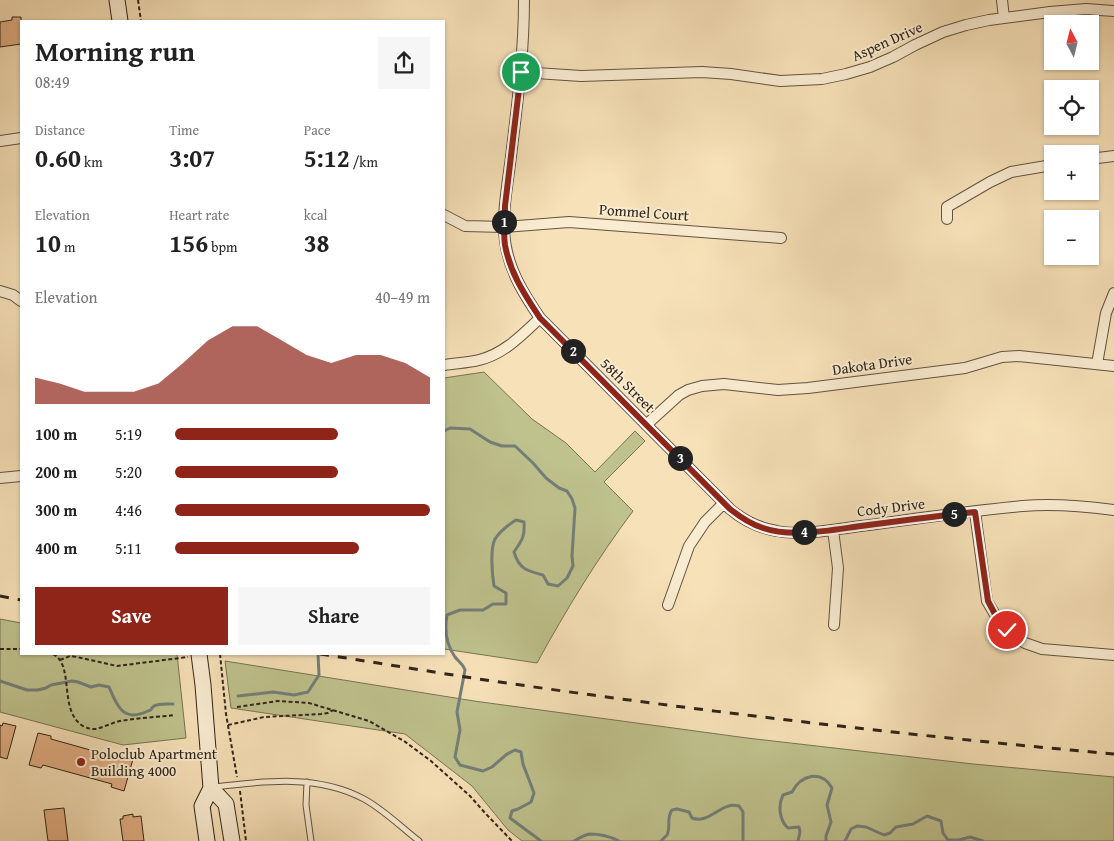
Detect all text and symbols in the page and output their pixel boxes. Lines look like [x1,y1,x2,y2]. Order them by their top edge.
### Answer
north arrow [1044,15,1099,70]
map controls [1044,15,1099,265]
street label: Aspen Drive [848,16,926,66]
text: Morning run [35,30,195,71]
button: share [378,37,430,89]
pin [500,51,542,93]
icon: arrive [507,58,535,86]
text: 08:49 [35,70,70,94]
button: locate [1044,80,1099,135]
text: Distance [35,120,85,140]
text: Time [169,120,199,140]
text: Pace [304,120,331,140]
text: 0.60 [35,140,81,176]
text: 3:07 [169,140,215,176]
text: 5:12 [304,140,350,176]
button: + [1044,145,1099,200]
text: km [81,152,103,172]
text: /km [350,152,378,172]
street label: Pommel Court [598,198,690,226]
text: Elevation [35,205,90,225]
text: Heart rate [169,205,229,225]
text: kcal [304,205,328,225]
pin: 1 [492,210,516,234]
button: − [1044,210,1099,265]
text: 1 [501,212,508,232]
text: 10 [35,225,61,261]
text: 156 [169,225,208,261]
text: 38 [304,225,330,261]
text: m [61,237,75,257]
text: bpm [208,237,238,257]
text: Elevation [35,285,98,309]
text: 40–49 m [375,285,430,309]
pin: 2 [560,338,586,364]
text: 2 [570,341,577,361]
street label: Dakota Drive [831,348,913,380]
street label: 58th Street [596,353,660,417]
text: 100 m [35,422,77,446]
text: 5:19 [115,422,142,446]
pin: 3 [668,446,692,470]
text: 3 [677,448,684,468]
text: 200 m [35,460,77,484]
text: 5:20 [115,460,142,484]
street label: Cody Drive [856,492,926,522]
text: 300 m [35,498,77,522]
text: 4:46 [115,498,142,522]
pin: 5 [942,502,966,526]
text: 5 [951,504,958,524]
pin: 4 [792,520,816,544]
text: 4 [801,522,808,542]
text: 400 m [35,536,77,560]
text: 5:11 [115,536,142,560]
button: Save [35,587,228,645]
button: Share [238,587,430,645]
pin [986,609,1028,651]
icon: check [993,616,1021,644]
place label: Poloclub Apartment Building 4000 [91,743,218,781]
marker: Poloclub Apartment Building 4000 [75,756,87,768]

